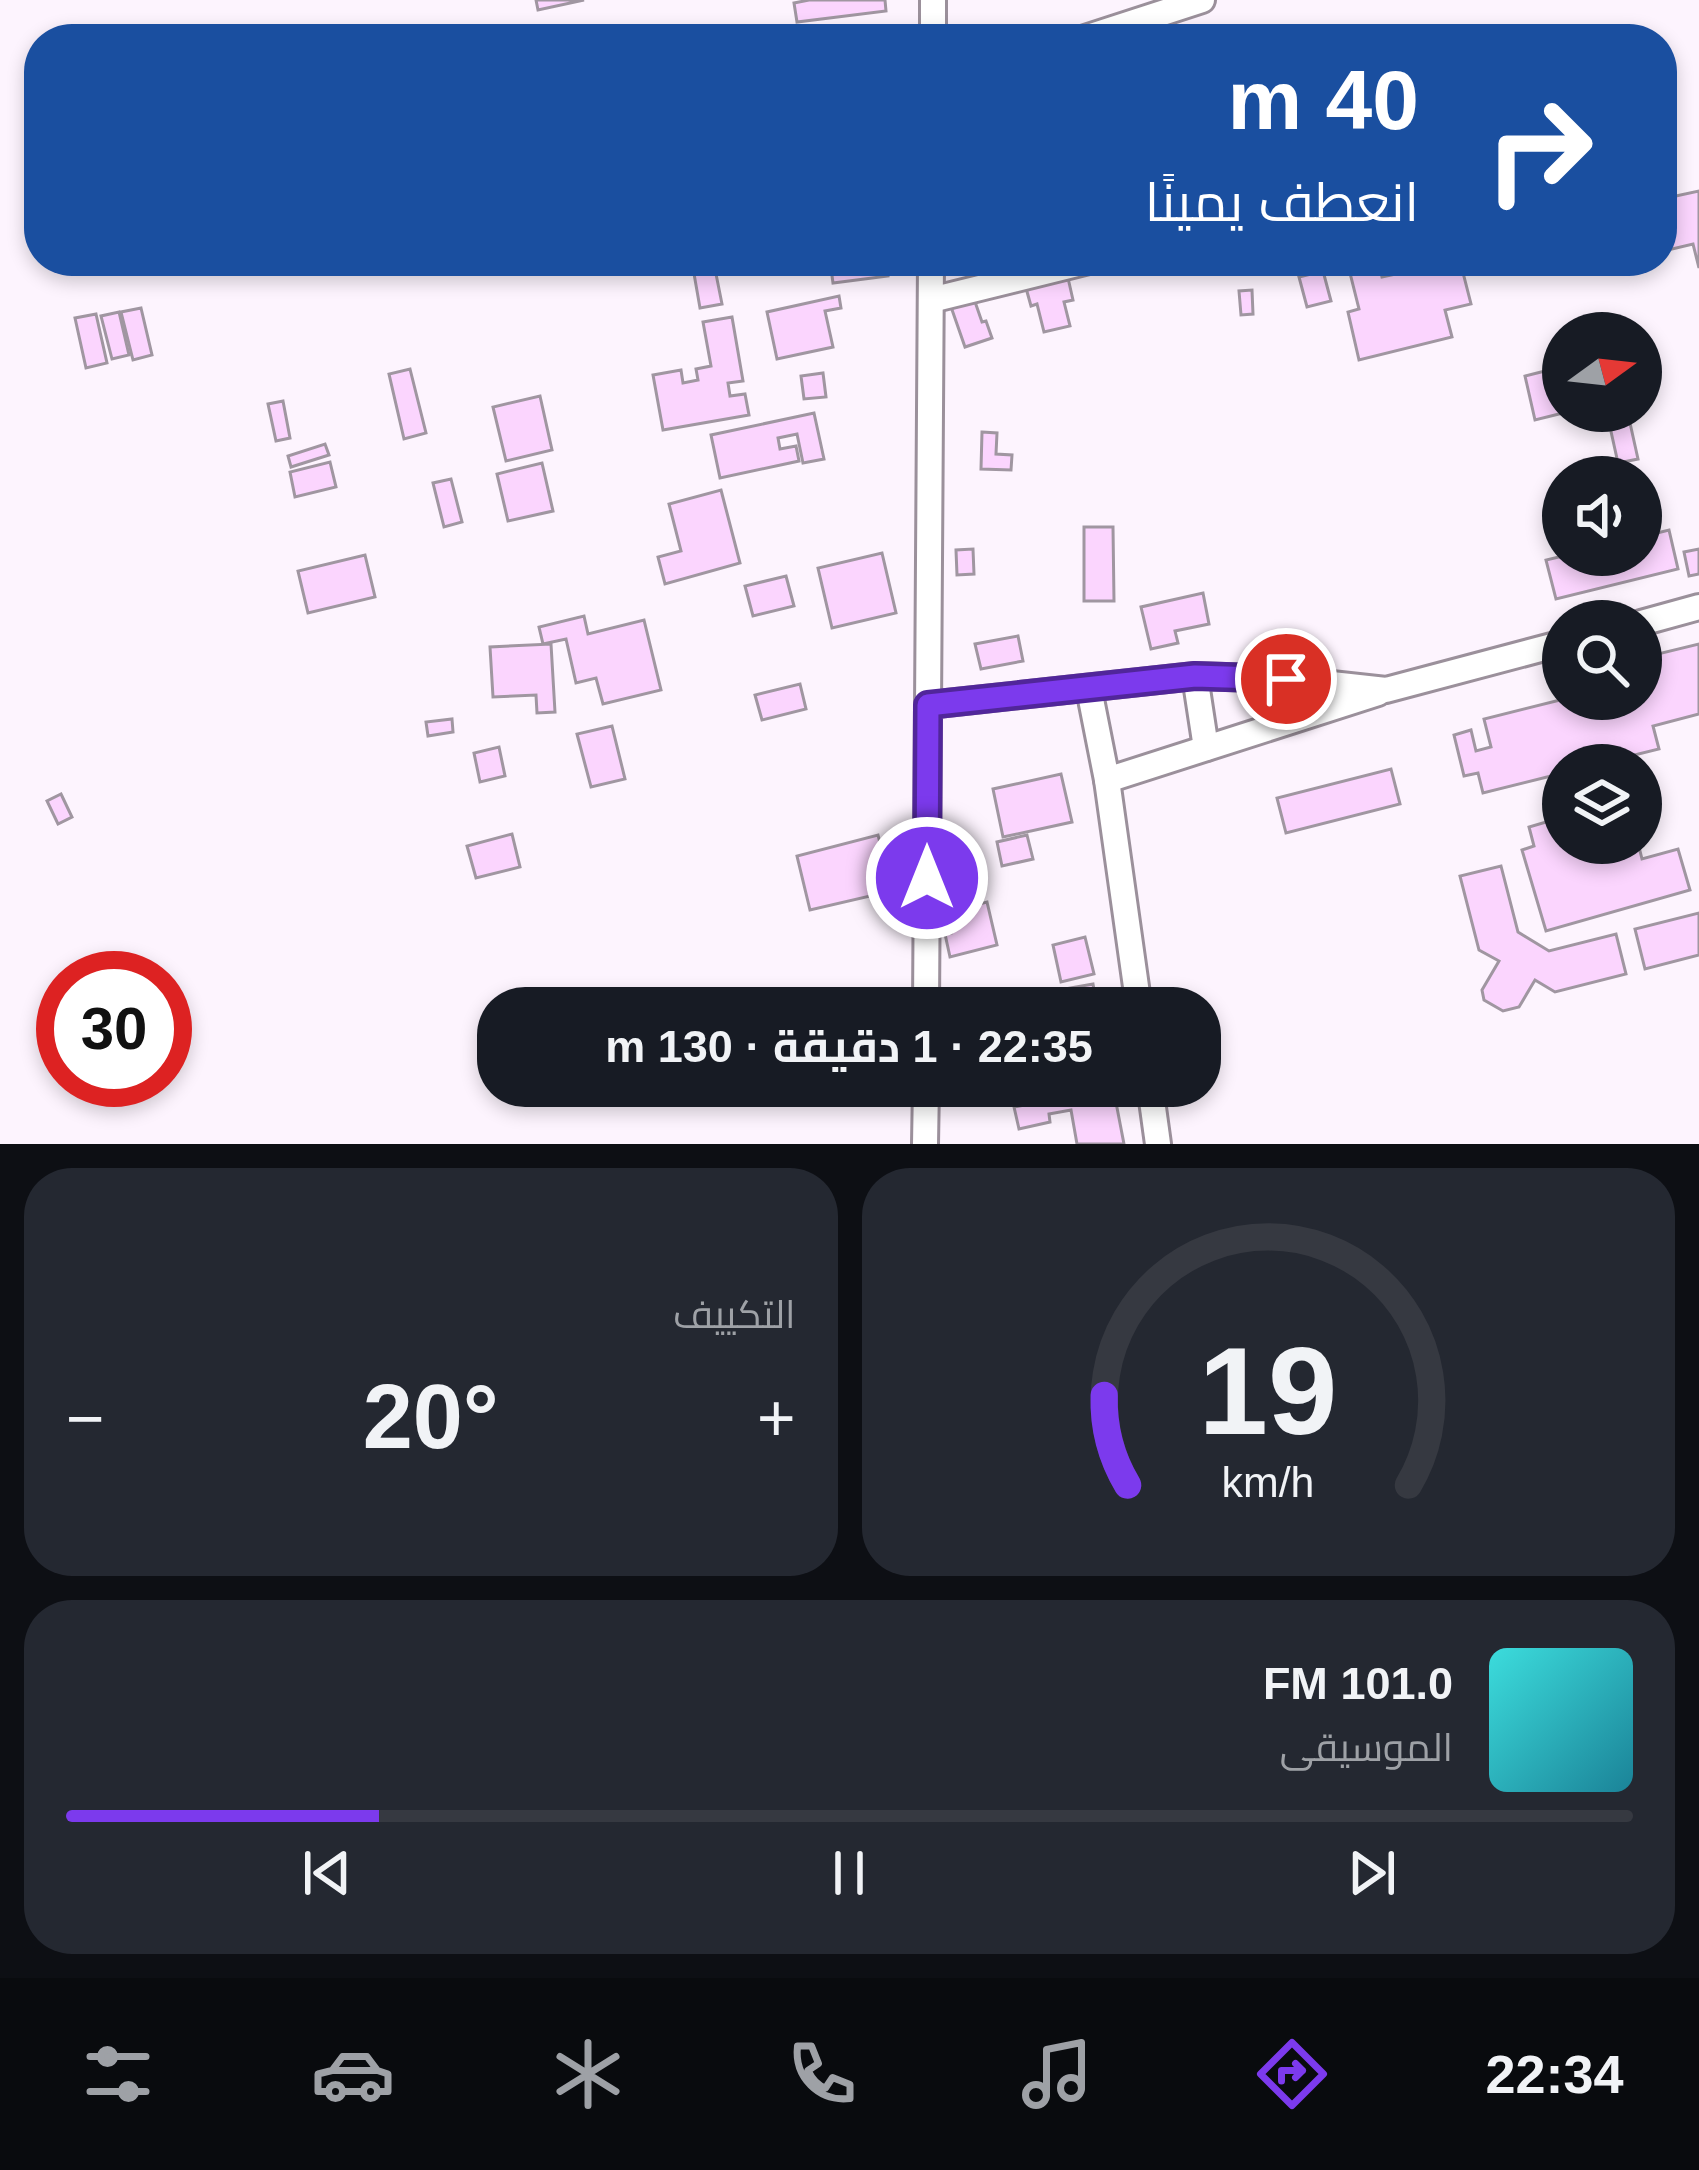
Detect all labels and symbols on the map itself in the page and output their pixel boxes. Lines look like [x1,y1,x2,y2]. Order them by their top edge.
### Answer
north arrow [1542,312,1662,432]
pin [1235,628,1337,730]
position arrow [864,815,990,941]
speed limit sign: 30 [36,951,192,1107]

